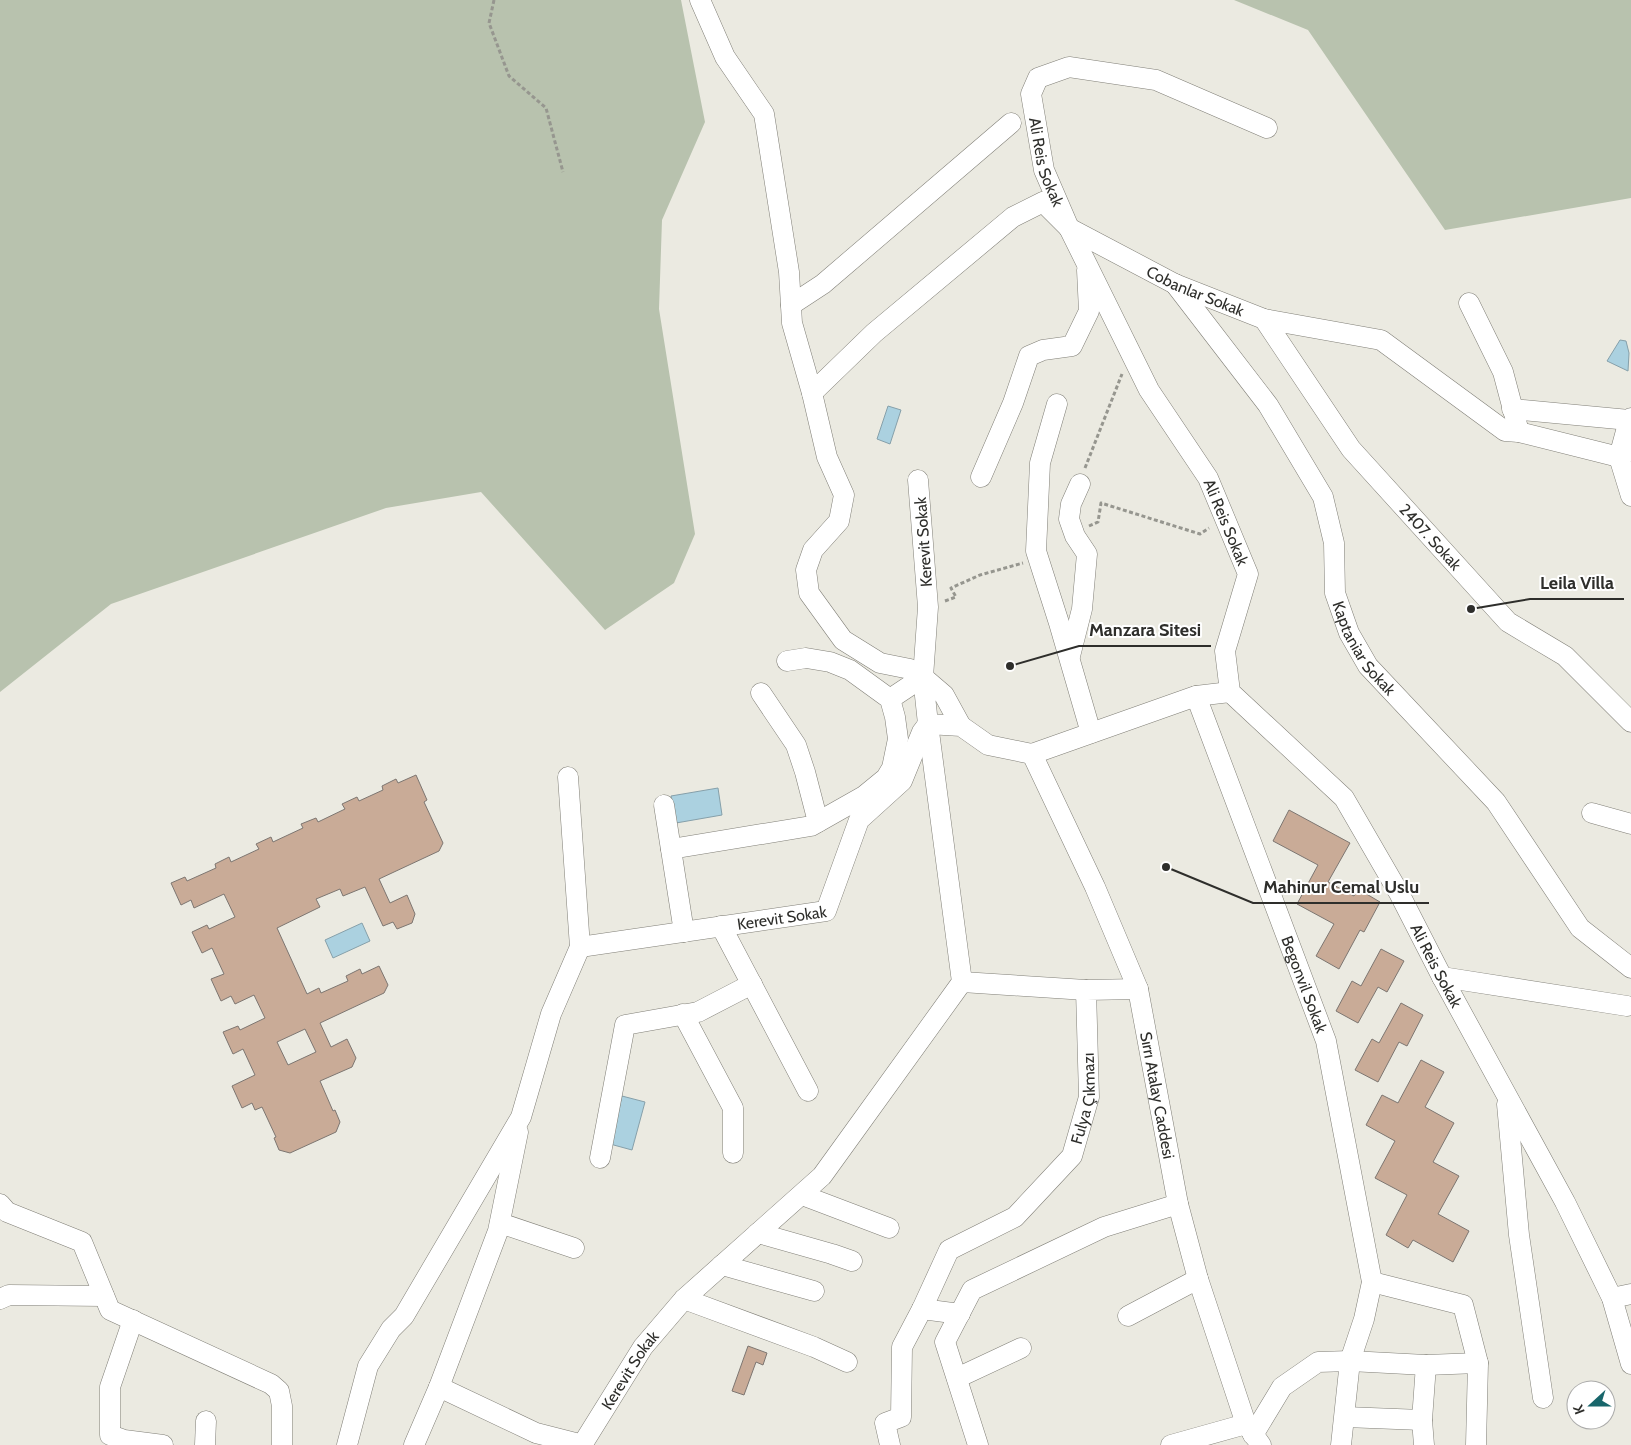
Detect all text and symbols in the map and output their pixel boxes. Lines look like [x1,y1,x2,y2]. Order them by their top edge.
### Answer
street label: Ali Reis Sokak [1025,116,1068,210]
street label: Cobanlar Sokak [1143,262,1248,321]
street label: Ali Reis Sokak [1200,476,1253,569]
street label: Kerevit Sokak [911,496,936,588]
street label: 2407. Sokak [1395,500,1466,575]
callout: Leila Villa [1530,566,1624,599]
text: Leila Villa [1540,572,1614,594]
street label: Kaptaniar Sokak [1329,599,1400,700]
callout: Manzara Sitesi [1079,613,1211,646]
text: Manzara Sitesi [1089,619,1201,641]
callout: Mahinur Cemal Uslu [1253,870,1429,903]
text: Mahinur Cemal Uslu [1263,876,1419,898]
street label: Kerevit Sokak [736,902,829,934]
street label: Ali Reis Sokak [1406,921,1466,1012]
street label: Begonvil Sokak [1277,933,1331,1036]
street label: Sırrı Atalay Caddesi [1136,1030,1178,1160]
street label: Fulya Çıkmazı [1067,1053,1099,1146]
street label: Kerevit Sokak [598,1326,663,1413]
north arrow [1566,1380,1616,1430]
text: K [1569,1402,1589,1417]

